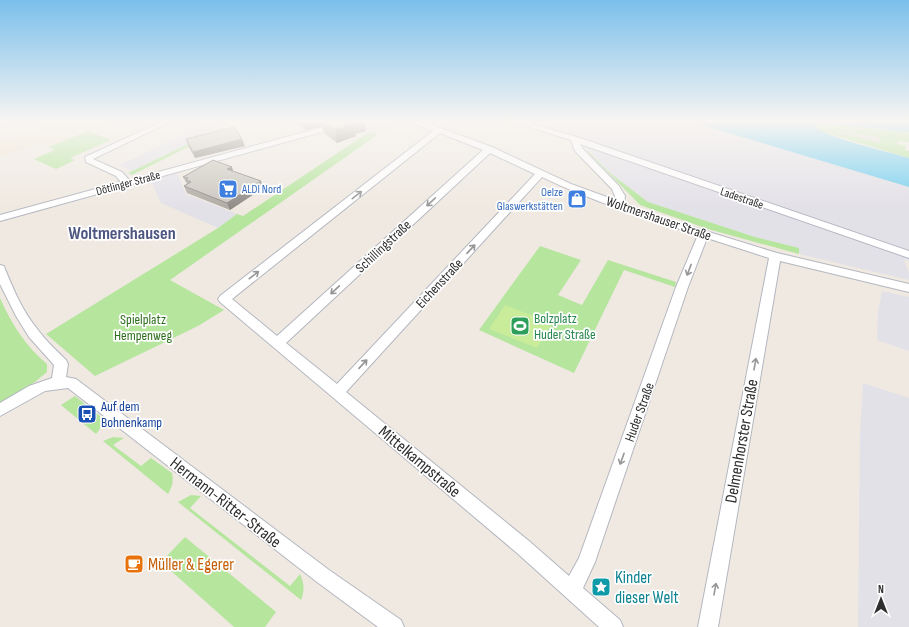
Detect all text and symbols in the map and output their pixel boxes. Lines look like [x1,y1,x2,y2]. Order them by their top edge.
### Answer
street label: Dötlinger Straße [94,168,162,199]
supermarket icon: ALDI Nord [217,178,239,200]
place label: ALDI Nord [241,182,281,197]
street label: Ladestraße [718,184,766,213]
place label: Oelze Glaswerkstätten [497,185,563,214]
shop icon: Oelze Glaswerkstätten [566,188,588,210]
one-way arrow [351,190,362,199]
street label: Woltmershauser Straße [604,193,714,244]
one-way arrow [426,197,436,207]
street label: Schillingstraße [352,216,415,276]
district label: Woltmershausen [68,223,176,244]
one-way arrow [466,244,476,254]
street label: Eichenstraße [412,255,467,312]
one-way arrow [685,264,693,276]
one-way arrow [249,271,260,279]
one-way arrow [330,285,340,295]
place label: Bolzplatz Huder Straße [534,310,596,343]
park label: Spielplatz Hempenweg [114,311,172,344]
sports icon: Bolzplatz Huder Straße [509,315,531,337]
one-way arrow [751,358,759,371]
one-way arrow [358,360,367,370]
street label: Delmenhorster Straße [721,377,763,505]
street label: Huder Straße [621,380,658,444]
place label: Auf dem Bohnenkamp [100,398,162,431]
bus stop icon: Auf dem Bohnenkamp [76,403,98,425]
street label: Mittelkampstraße [374,422,465,502]
one-way arrow [618,452,626,464]
street label: Hermann-Ritter-Straße [166,453,285,552]
cafe icon: Müller & Egerer [123,553,145,575]
place label: Müller & Egerer [148,555,234,575]
place label: Kinder dieser Welt [615,568,679,608]
place icon: Kinder dieser Welt [590,576,612,598]
north arrow [861,579,901,619]
one-way arrow [711,582,719,595]
text: N [878,583,884,596]

